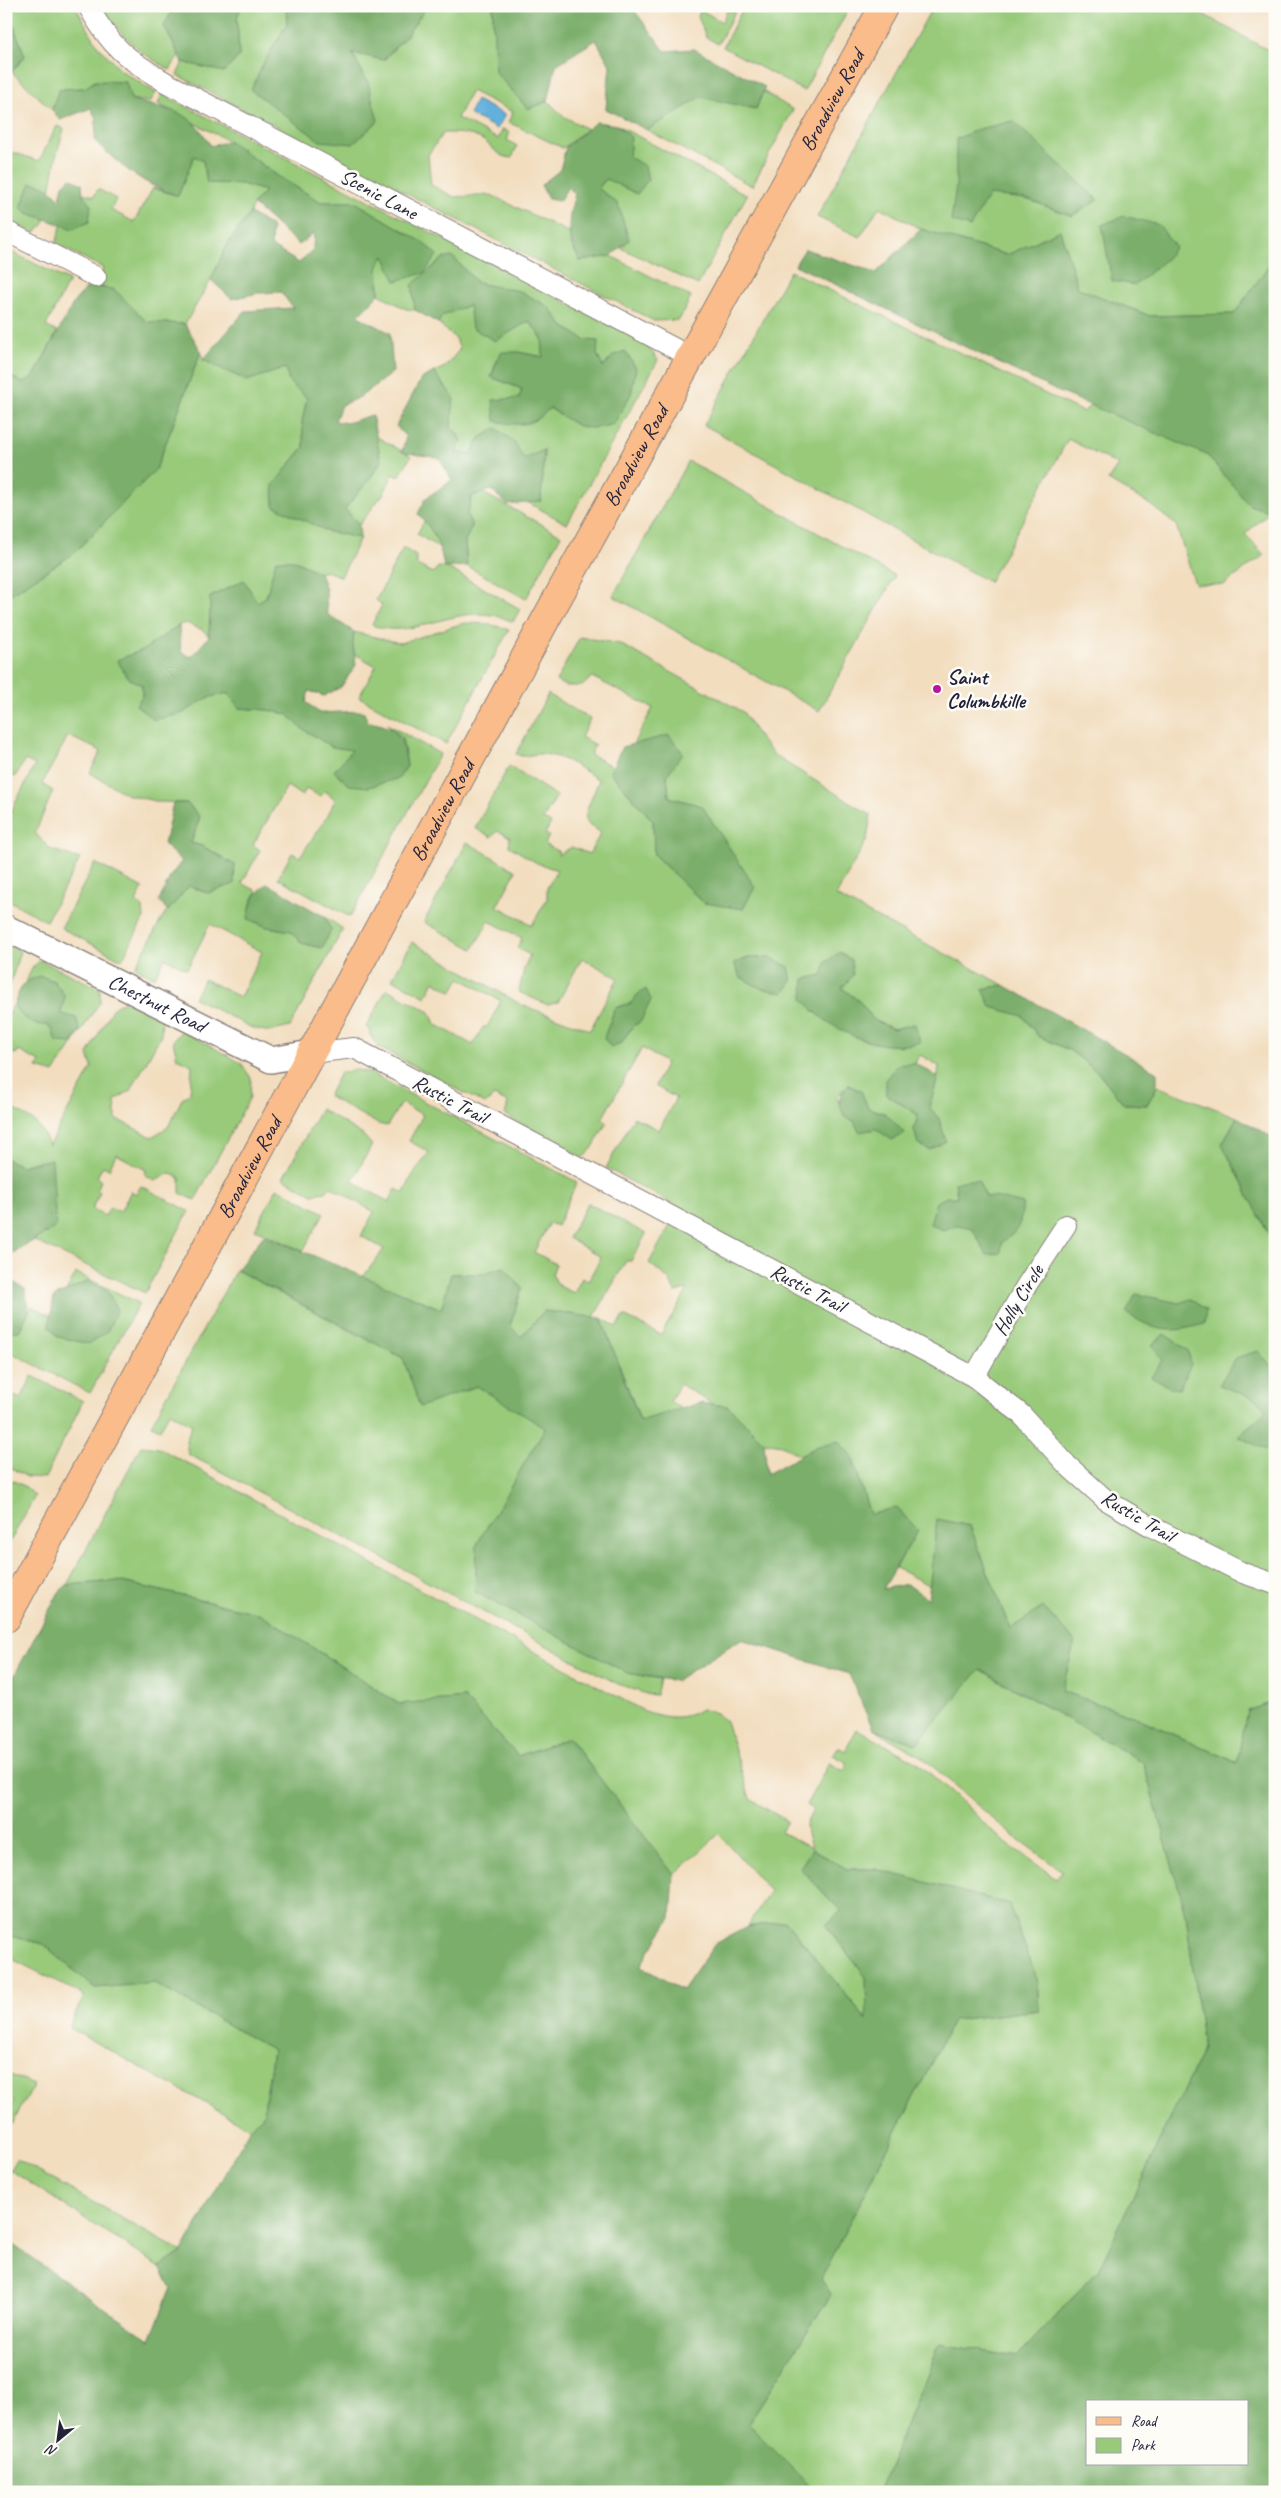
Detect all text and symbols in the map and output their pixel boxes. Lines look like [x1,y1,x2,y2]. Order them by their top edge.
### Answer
street label: Broadview Road [794,42,872,155]
street label: Scenic Lane [336,163,424,226]
street label: Broadview Road [598,397,676,511]
place label: Saint Columbkille [947,664,1027,714]
marker: Saint Columbkille [931,683,943,695]
street label: Broadview Road [404,752,482,866]
street label: Chestnut Road [104,968,213,1040]
street label: Rustic Trail [408,1069,495,1131]
street label: Broadview Road [211,1109,289,1223]
street label: Rustic Trail [766,1258,853,1320]
street label: Holly Circle [987,1259,1050,1340]
street label: Rustic Trail [1097,1484,1182,1550]
legend [1086,2400,1248,2466]
text: Road [1131,2412,1158,2431]
north arrow [32,2416,82,2466]
text: Park [1131,2436,1156,2455]
text: N [42,2440,60,2460]

